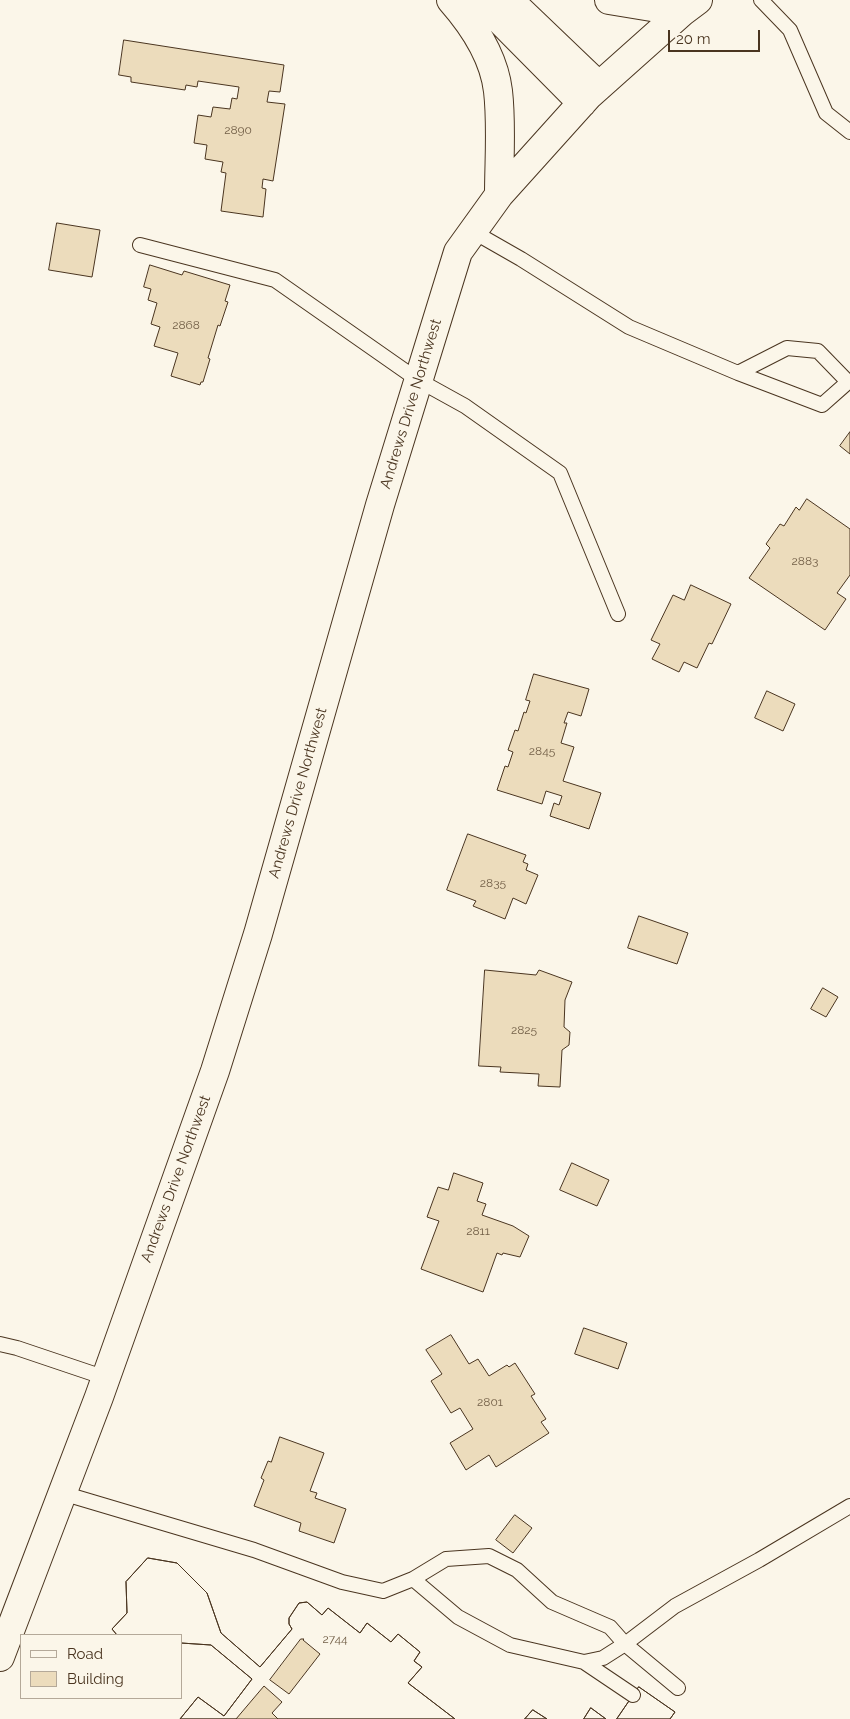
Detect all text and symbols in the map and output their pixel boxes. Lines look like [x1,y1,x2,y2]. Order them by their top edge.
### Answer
scale bar [670,20,762,52]
text: 20 m [676,30,711,48]
house number: 2890 [224,123,252,137]
street label: Andrews Drive Northwest [377,317,445,491]
house number: 2868 [172,318,200,332]
house number: 2883 [792,554,818,568]
street label: Andrews Drive Northwest [265,706,331,880]
house number: 2845 [529,744,555,758]
house number: 2835 [480,876,506,890]
house number: 2825 [511,1023,537,1037]
street label: Andrews Drive Northwest [137,1093,215,1265]
house number: 2811 [466,1224,490,1238]
house number: 2801 [477,1395,503,1409]
house number: 2744 [322,1632,348,1646]
legend [20,1634,182,1699]
text: Road [67,1645,103,1663]
text: Building [67,1670,124,1688]

